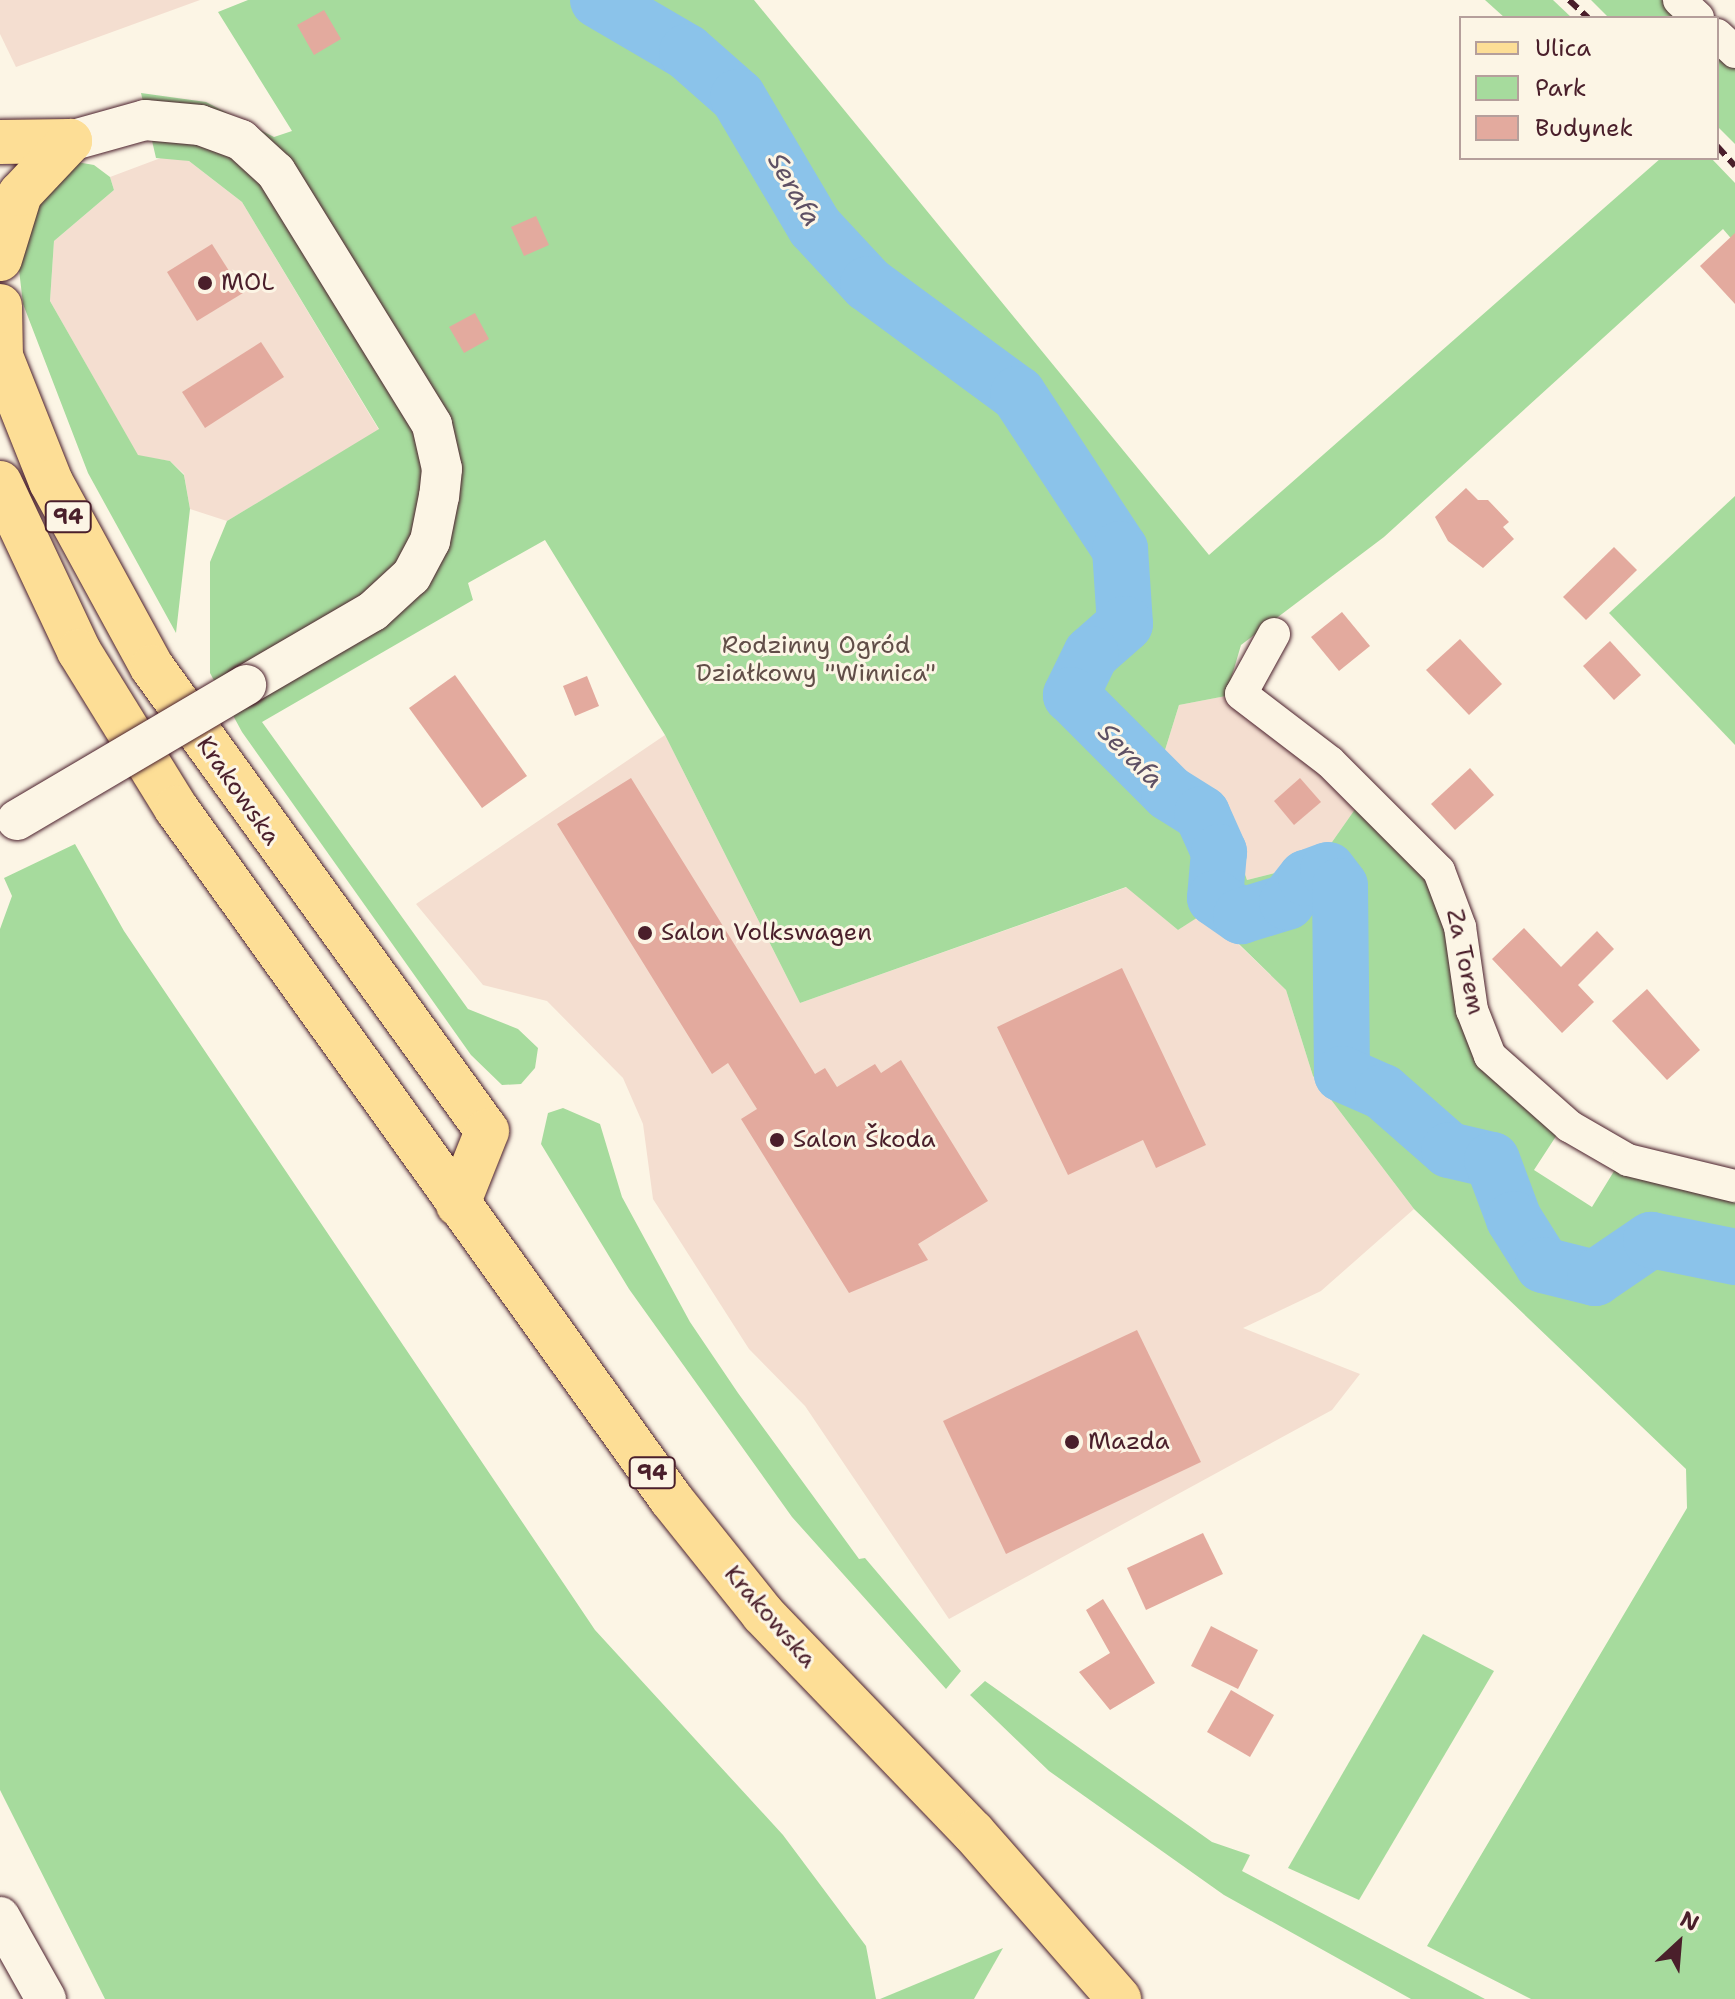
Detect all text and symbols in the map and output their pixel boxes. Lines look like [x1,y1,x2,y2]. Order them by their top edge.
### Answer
legend [1459,16,1719,160]
text: Ulica [1535,32,1591,64]
text: Park [1535,72,1587,104]
text: Budynek [1535,112,1633,144]
water label: Serafa [762,147,828,231]
place label: MOL [221,269,275,297]
marker: MOL [196,274,214,292]
road number: 94 [44,499,92,535]
park label: Rodzinny Ogród Działkowy "Winnica" [696,632,936,688]
water label: Serafa [1092,716,1170,794]
street label: Krakowska [190,731,286,851]
street label: Za Torem [1440,907,1490,1017]
place label: Salon Volkswagen [661,919,872,947]
marker: Salon Volkswagen [636,924,654,942]
place label: Salon Škoda [793,1126,936,1154]
marker: Salon Škoda [768,1131,786,1149]
place label: Mazda [1088,1428,1170,1456]
marker: Mazda [1063,1433,1081,1451]
road number: 94 [628,1455,676,1491]
street label: Krakowska [718,1560,822,1674]
north arrow [1639,1903,1719,1983]
text: N [1676,1904,1704,1938]

